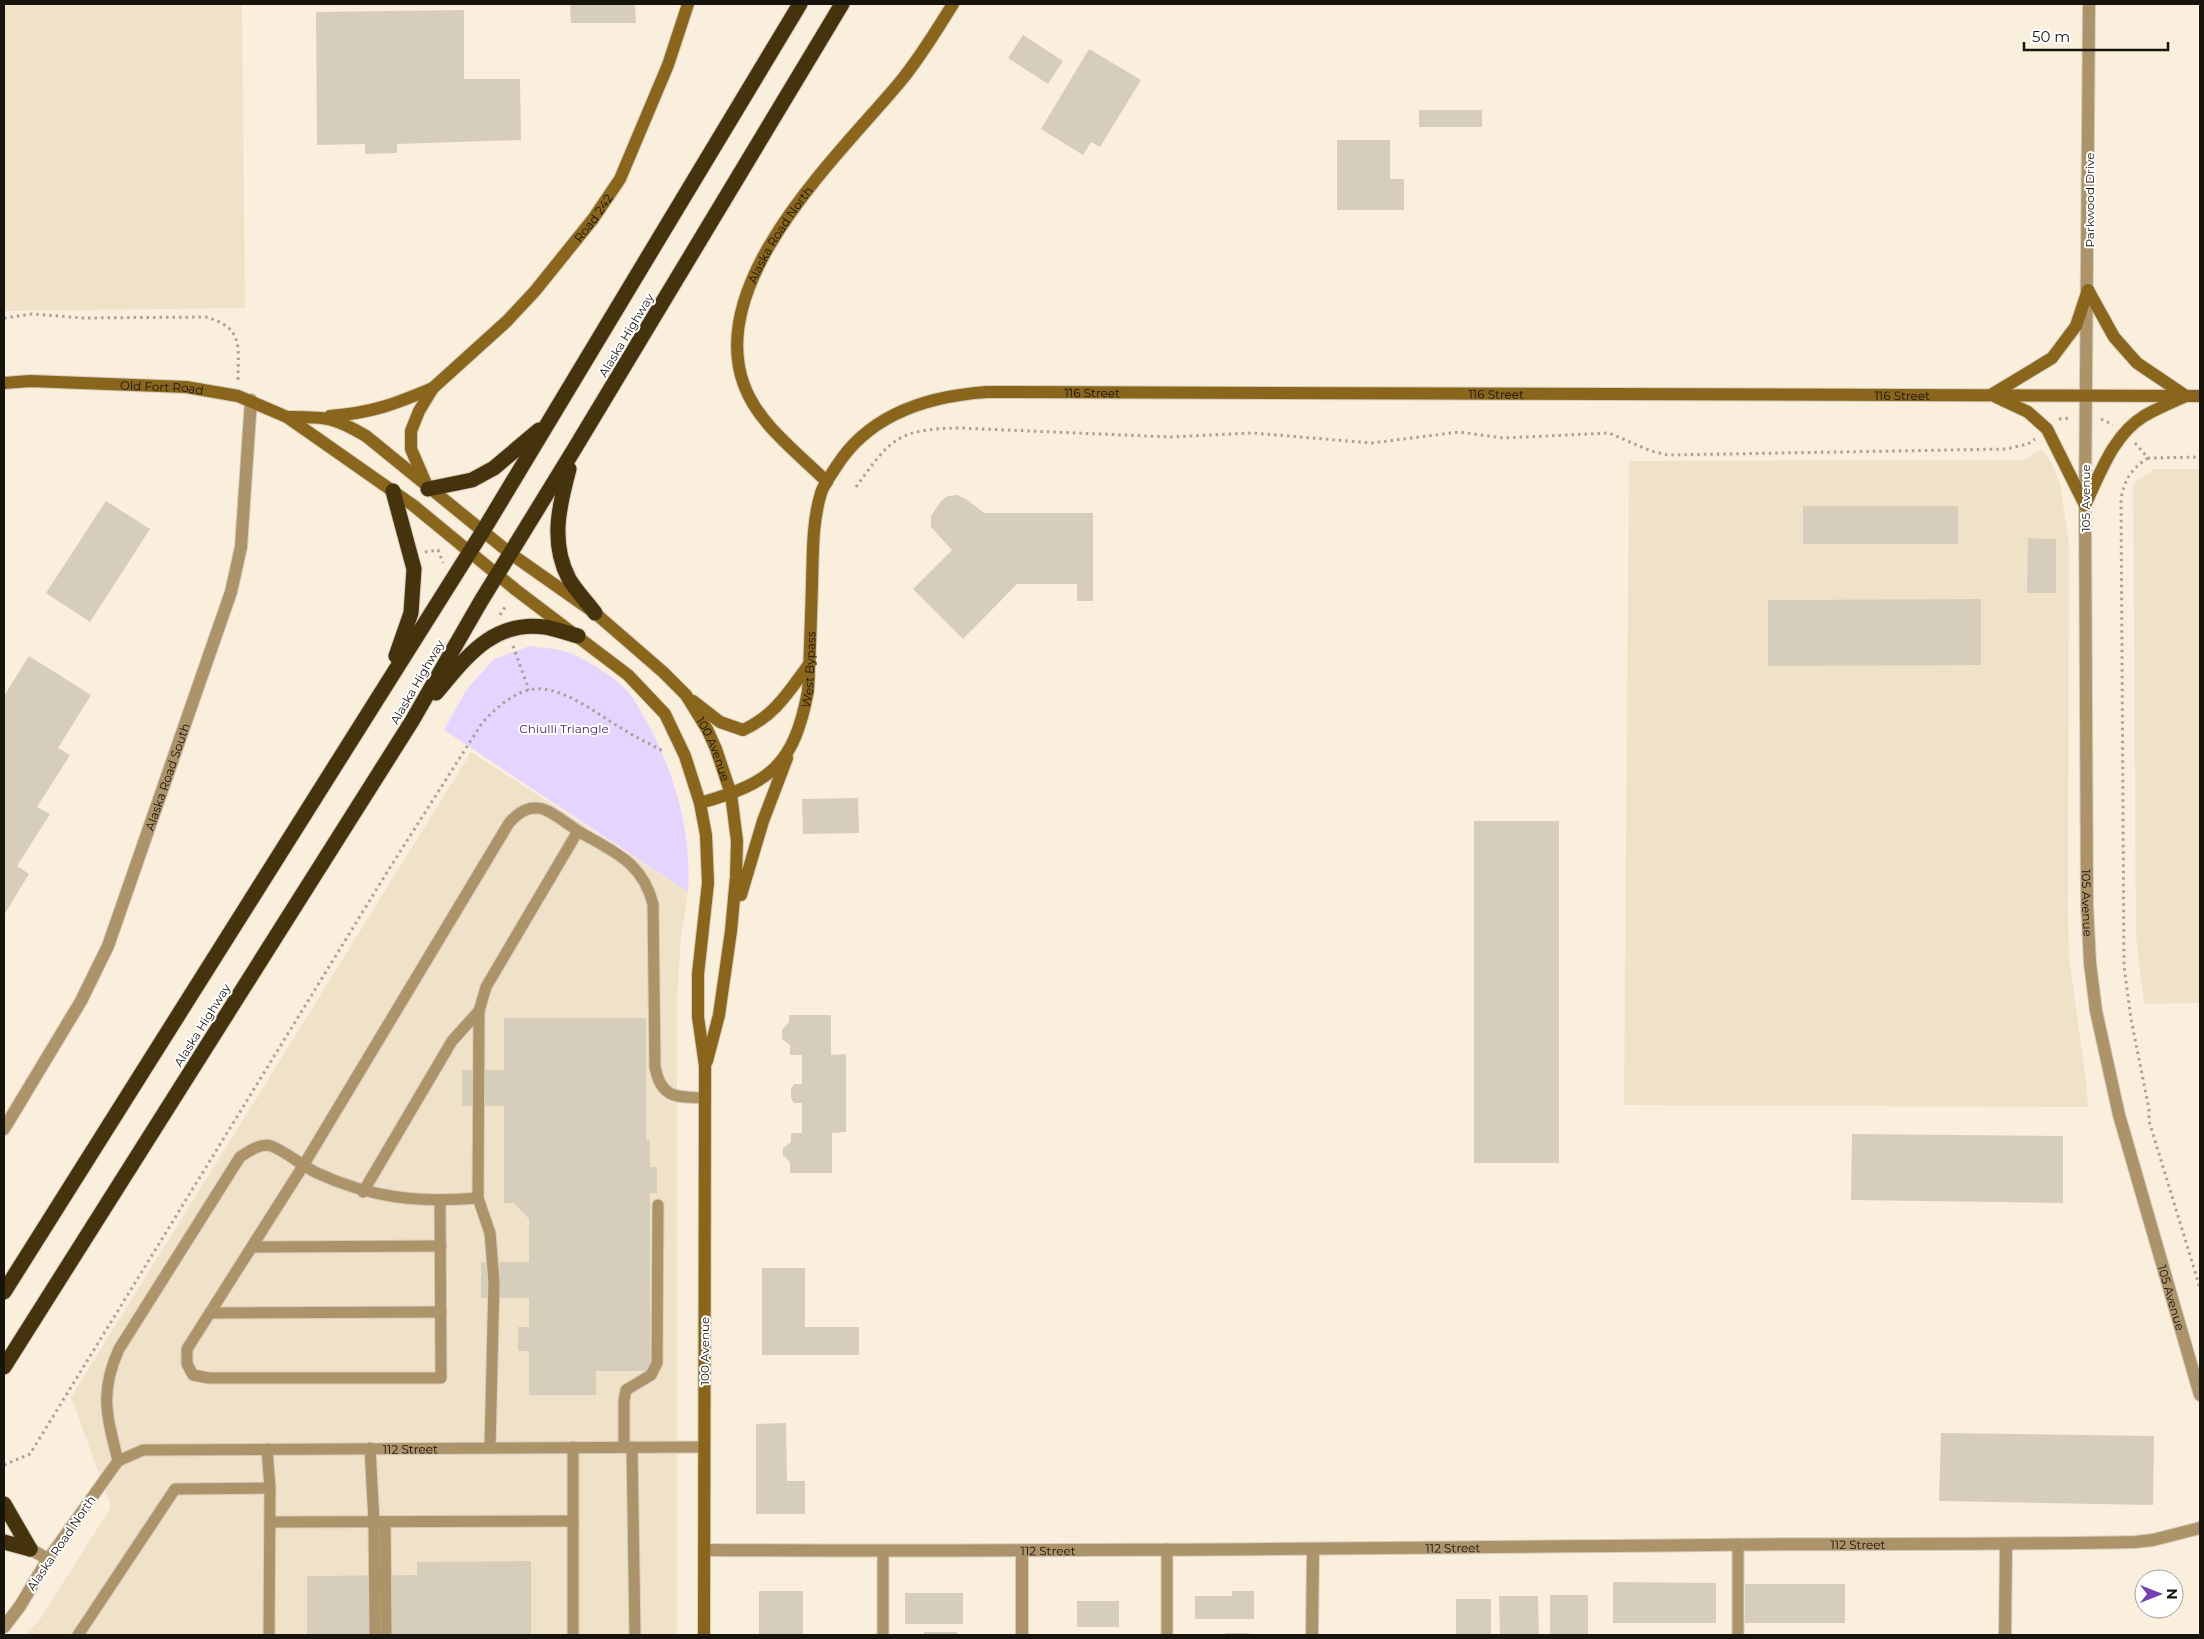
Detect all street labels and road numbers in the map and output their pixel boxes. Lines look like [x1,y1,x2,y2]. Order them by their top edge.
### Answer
street label: Parkwood Drive [2082,152,2097,248]
street label: Alaska Road North [744,183,815,286]
street label: Road 242 [570,191,615,245]
street label: Alaska Highway [595,290,657,380]
street label: Old Fort Road [120,377,205,397]
street label: 116 Street [1065,385,1120,400]
street label: 116 Street [1469,386,1524,401]
street label: 116 Street [1875,387,1930,403]
street label: 105 Avenue [2078,464,2093,532]
street label: West Bypass [797,631,818,709]
street label: Alaska Highway [387,637,447,727]
street label: 100 Avenue [694,714,734,783]
street label: Alaska Road South [141,721,192,832]
street label: 105 Avenue [2079,869,2096,937]
street label: Alaska Highway [170,980,234,1069]
street label: 105 Avenue [2155,1263,2188,1332]
street label: 100 Avenue [697,1317,712,1385]
street label: 112 Street [383,1441,438,1456]
street label: Alaska Road North [24,1492,98,1594]
street label: 112 Street [1830,1536,1886,1552]
street label: 112 Street [1425,1540,1481,1555]
street label: 112 Street [1020,1543,1076,1558]

